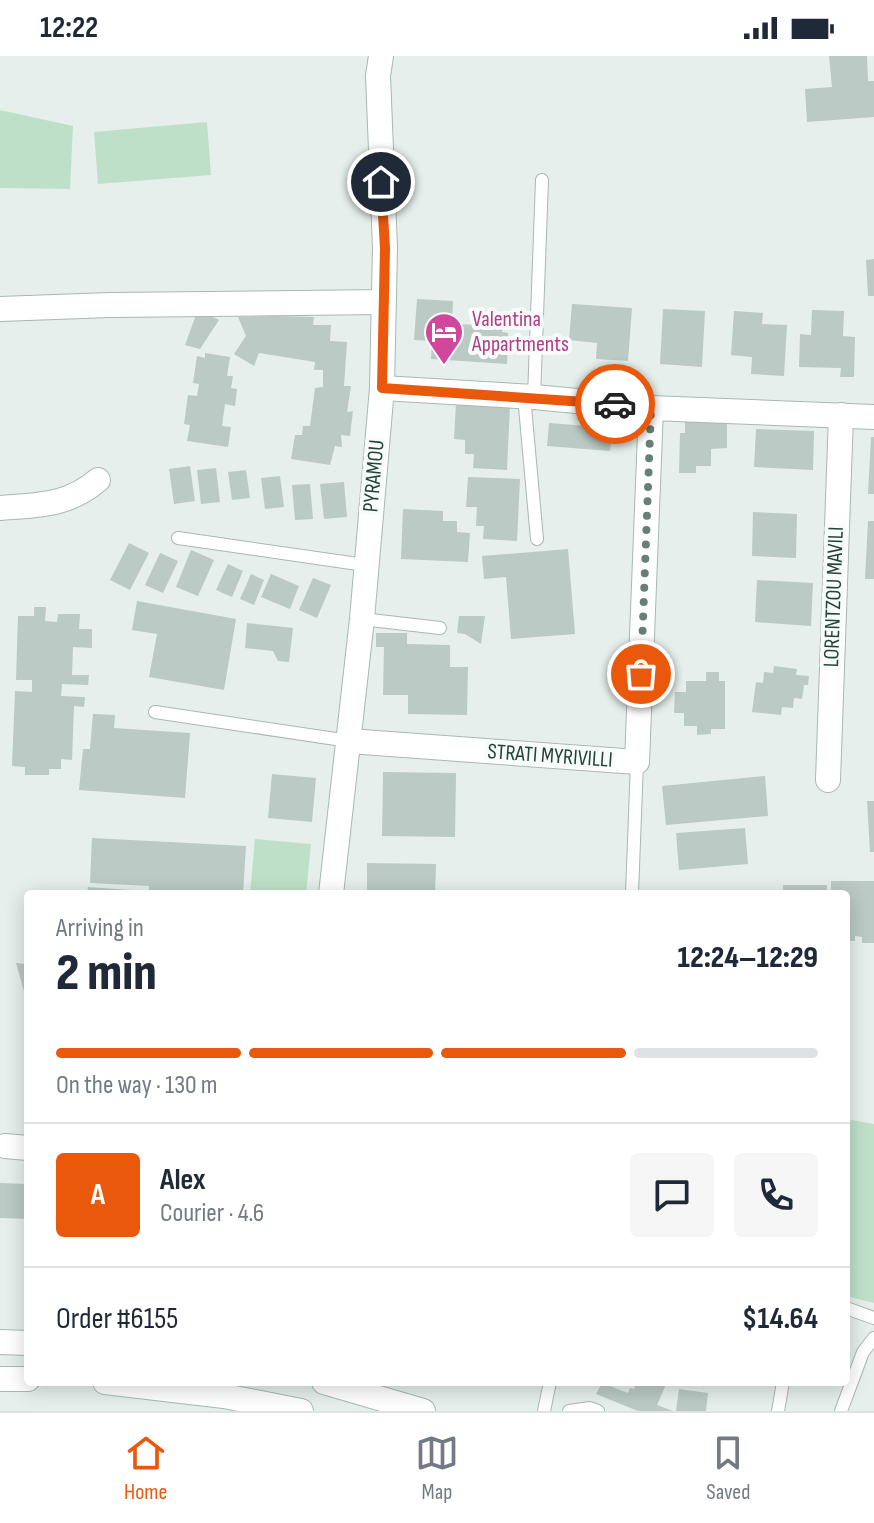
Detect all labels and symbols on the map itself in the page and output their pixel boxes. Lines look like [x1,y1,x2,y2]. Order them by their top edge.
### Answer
pin [347,148,415,216]
place label: Valentina Appartments [471,306,569,358]
hotel icon: Valentina Appartments [423,311,465,366]
courier [575,364,655,444]
street label: PYRAMOU [357,439,391,513]
street label: LORENTZOU MAVILI [818,526,850,668]
pin [607,640,675,708]
street label: STRATI MYRIVILLI [486,738,614,774]

